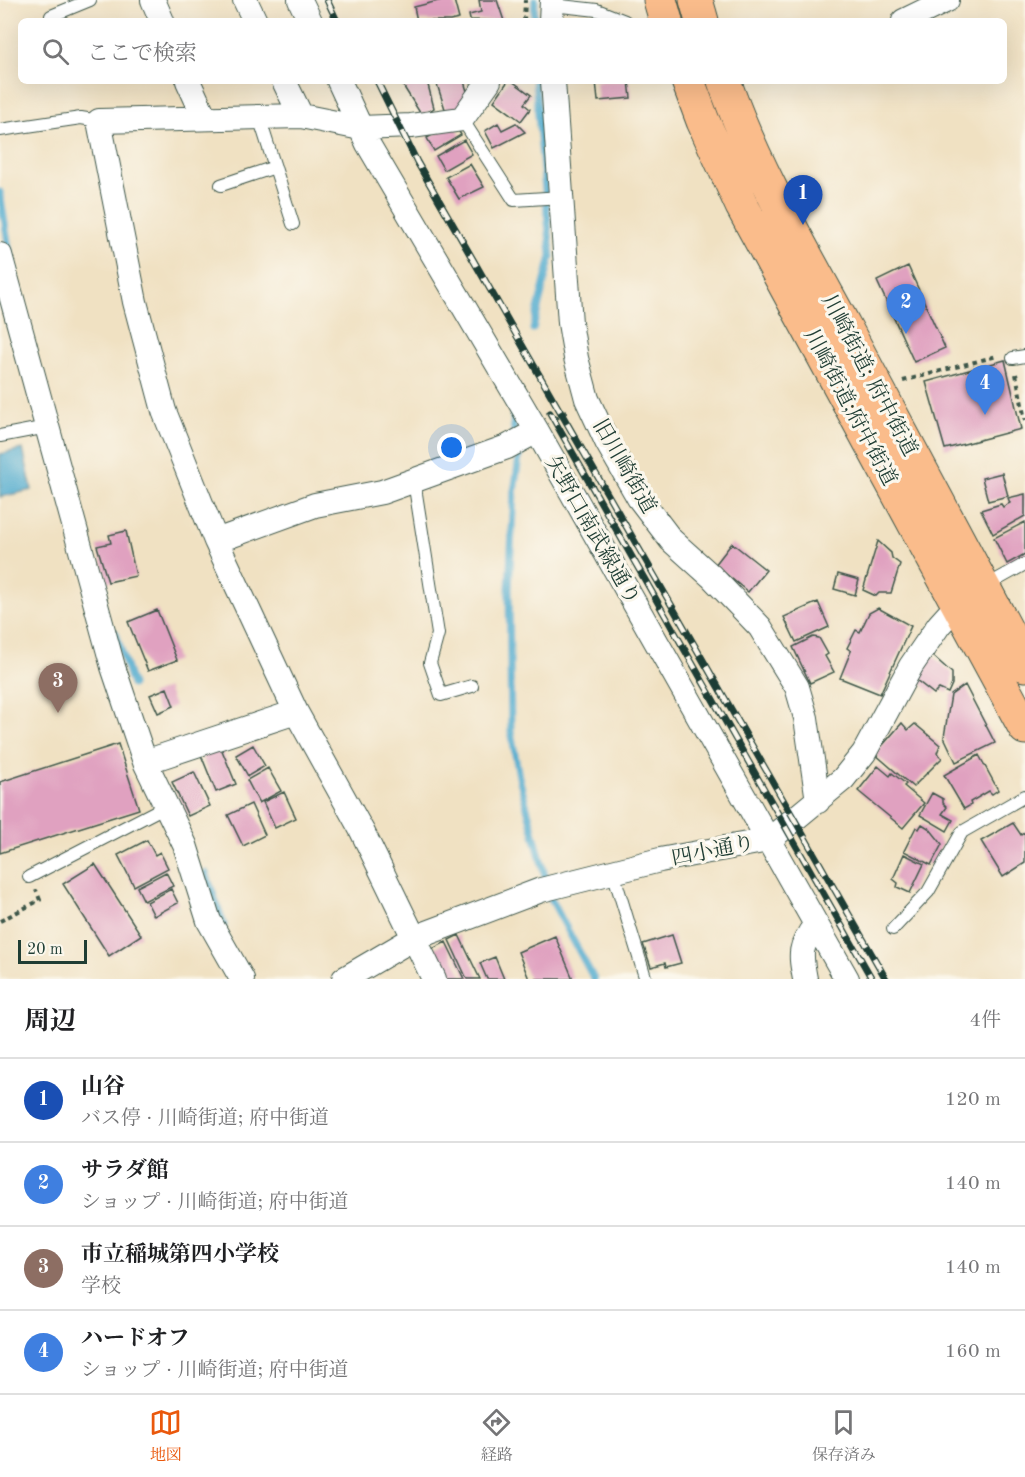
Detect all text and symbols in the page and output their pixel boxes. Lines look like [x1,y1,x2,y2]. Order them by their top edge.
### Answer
search box [18,18,1007,84]
icon: search [39,35,72,68]
text: ここで検索 [87,43,197,65]
pin: 1 [784,176,822,225]
pin: 2 [886,284,926,334]
street label: 川崎街道; 府中街道 [817,290,922,460]
street label: 川崎街道;府中街道 [800,325,902,489]
pin: 4 [966,366,1004,415]
street label: 旧川崎街道 [588,415,661,517]
your location [437,433,466,462]
street label: 矢野口南武線通り [541,452,645,609]
pin: 3 [38,664,78,713]
street label: 四小通り [670,831,757,870]
scale bar [18,937,87,964]
text: 20 m [27,942,63,958]
text: 周辺 [24,1009,76,1035]
text: 4件 [969,1011,1001,1031]
text: 山谷 [81,1076,125,1098]
text: 1 [38,1090,49,1110]
text: 120 m [945,1090,1001,1110]
text: バス停 · 川崎街道; 府中街道 [81,1109,329,1129]
text: サラダ館 [81,1160,169,1182]
text: 2 [38,1174,49,1194]
text: 140 m [945,1174,1001,1194]
text: ショップ · 川崎街道; 府中街道 [81,1193,349,1213]
text: 市立稲城第四小学校 [81,1244,279,1266]
text: 3 [38,1258,49,1278]
text: 140 m [945,1258,1001,1278]
text: 学校 [81,1277,121,1297]
text: ハードオフ [81,1328,190,1350]
text: 4 [38,1342,49,1362]
text: 160 m [945,1342,1001,1362]
text: ショップ · 川崎街道; 府中街道 [81,1361,349,1381]
tab: 地図 [149,1406,182,1466]
tab: 経路 [480,1406,513,1466]
tab: 保存済み [812,1406,876,1466]

